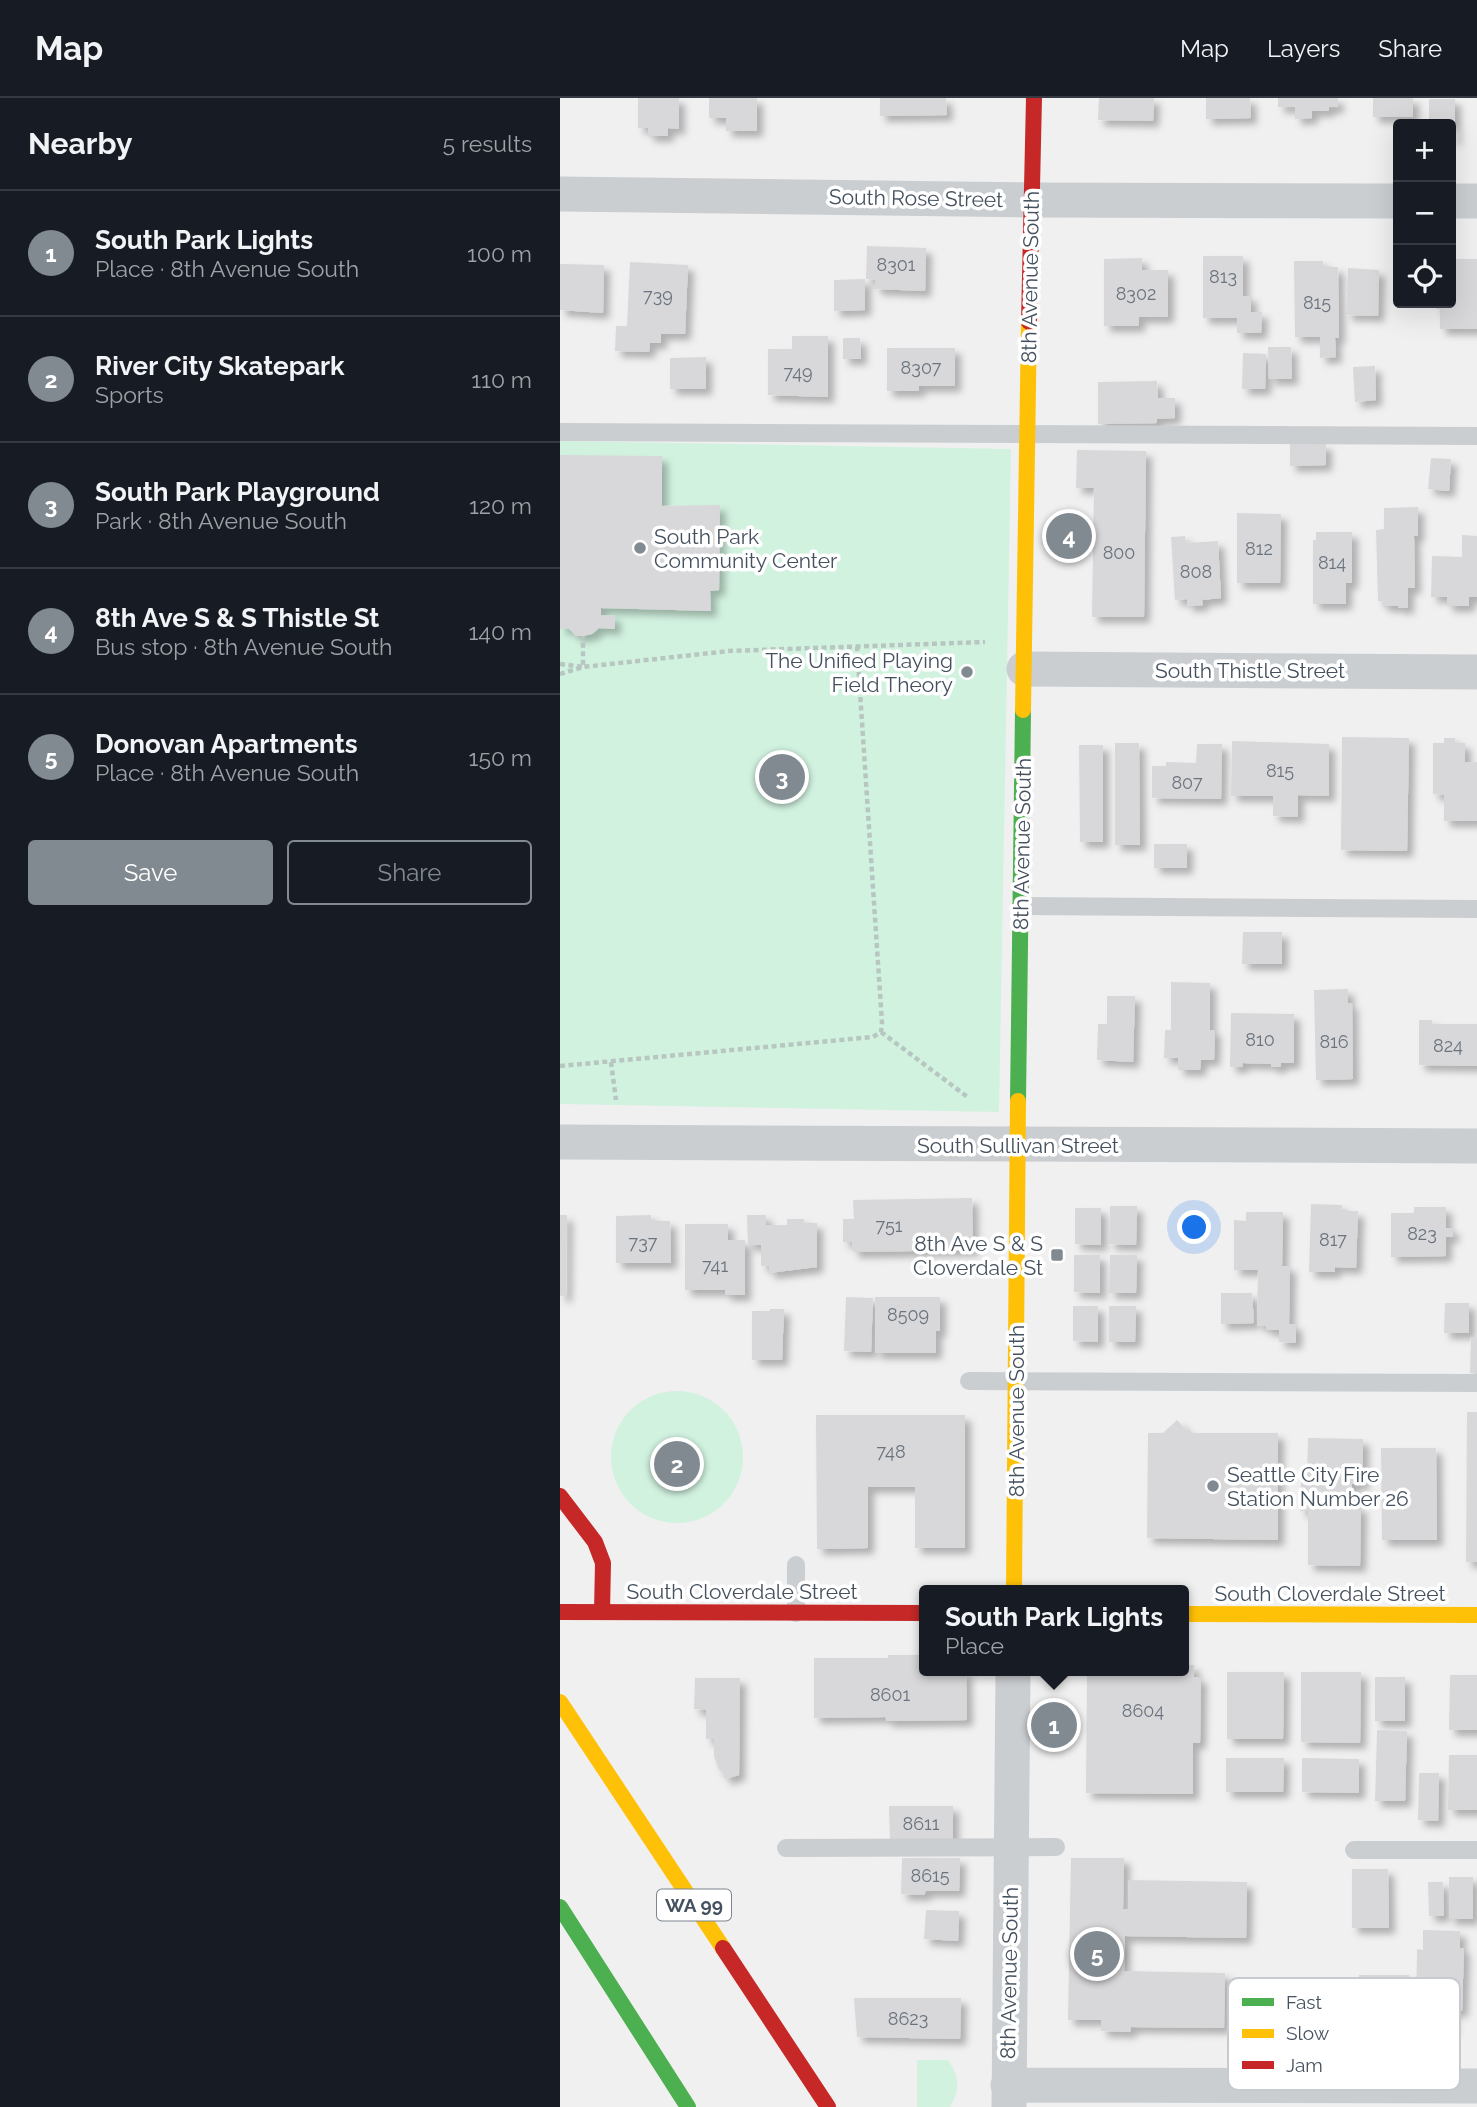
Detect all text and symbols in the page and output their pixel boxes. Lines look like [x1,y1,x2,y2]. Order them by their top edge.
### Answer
text: Map [35,29,103,68]
text: Map [1180,34,1229,63]
text: Layers [1267,34,1340,63]
text: Share [1378,34,1442,63]
map controls [1393,119,1456,308]
button: + [1393,119,1456,182]
text: Nearby [28,126,132,161]
text: 5 results [443,130,532,157]
button: − [1393,182,1456,245]
street label: South Rose Street [829,184,1003,212]
street label: 8th Avenue South [1016,191,1044,363]
text: South Park Lights [95,225,313,255]
text: 1 [45,240,57,267]
text: 100 m [467,240,532,267]
button: locate [1393,245,1456,308]
house number: 8301 [876,254,916,275]
text: Place · 8th Avenue South [95,255,359,282]
house number: 813 [1209,266,1237,287]
house number: 8302 [1116,283,1156,304]
house number: 739 [643,285,673,306]
house number: 815 [1303,292,1331,313]
text: River City Skatepark [95,351,345,381]
house number: 8307 [901,357,942,378]
house number: 749 [783,362,813,383]
text: 2 [45,366,57,393]
text: 110 m [471,366,532,393]
text: Sports [95,381,164,408]
text: South Park Playground [95,477,380,507]
text: 3 [45,492,57,519]
text: 120 m [469,492,532,519]
text: Park · 8th Avenue South [95,507,347,534]
pin: 4 [1046,510,1092,562]
place label: South Park Community Center [654,524,838,573]
house number: 812 [1245,538,1273,559]
marker: South Park Community Center [632,540,648,556]
house number: 800 [1103,542,1135,563]
house number: 814 [1318,552,1346,573]
house number: 808 [1180,561,1212,582]
text: 8th Ave S & S Thistle St [95,603,379,633]
text: 4 [44,618,58,645]
text: 140 m [469,618,532,645]
text: Bus stop · 8th Avenue South [95,633,392,660]
place label: The Unified Playing Field Theory [765,648,953,697]
street label: South Thistle Street [1155,658,1345,683]
marker: The Unified Playing Field Theory [959,664,975,680]
text: Donovan Apartments [95,729,358,759]
text: 5 [45,744,57,771]
text: 150 m [469,744,532,771]
pin: 3 [759,751,805,803]
street label: 8th Avenue South [1008,758,1036,930]
text: Place · 8th Avenue South [95,759,359,786]
house number: 815 [1266,760,1294,781]
house number: 807 [1171,772,1203,793]
button: Save [28,840,273,905]
button: Share [287,840,532,905]
house number: 810 [1245,1029,1275,1050]
house number: 816 [1319,1031,1349,1052]
house number: 824 [1433,1035,1463,1056]
street label: South Sullivan Street [917,1133,1119,1158]
your location [1177,1210,1211,1244]
house number: 751 [876,1215,903,1236]
house number: 823 [1407,1223,1437,1244]
house number: 817 [1319,1229,1347,1250]
place label: 8th Ave S & S Cloverdale St [913,1231,1043,1280]
house number: 737 [629,1232,658,1253]
marker: 8th Ave S & S Cloverdale St [1049,1247,1065,1263]
house number: 741 [702,1255,728,1276]
house number: 8509 [887,1304,929,1325]
street label: 8th Avenue South [1004,1325,1029,1497]
pin: 2 [654,1438,700,1490]
house number: 748 [876,1441,906,1462]
place label: Seattle City Fire Station Number 26 [1227,1462,1409,1511]
marker: Seattle City Fire Station Number 26 [1205,1478,1221,1494]
street label: South Cloverdale Street [627,1579,857,1604]
street label: South Cloverdale Street [1215,1581,1445,1606]
popup [919,1585,1189,1676]
text: South Park Lights [945,1602,1163,1632]
text: Place [945,1632,1004,1659]
house number: 8601 [870,1684,910,1705]
pin: 1 [1031,1699,1077,1751]
house number: 8604 [1122,1700,1164,1721]
house number: 8611 [903,1813,940,1834]
house number: 8615 [910,1865,950,1886]
street label: 8th Avenue South [995,1887,1023,2059]
road number: WA 99 [657,1890,731,1921]
pin: 5 [1074,1928,1120,1980]
legend [1228,1978,1460,2090]
text: Fast [1286,1991,1322,2013]
house number: 8623 [888,2008,928,2029]
text: Slow [1286,2022,1330,2044]
text: Jam [1286,2054,1323,2076]

